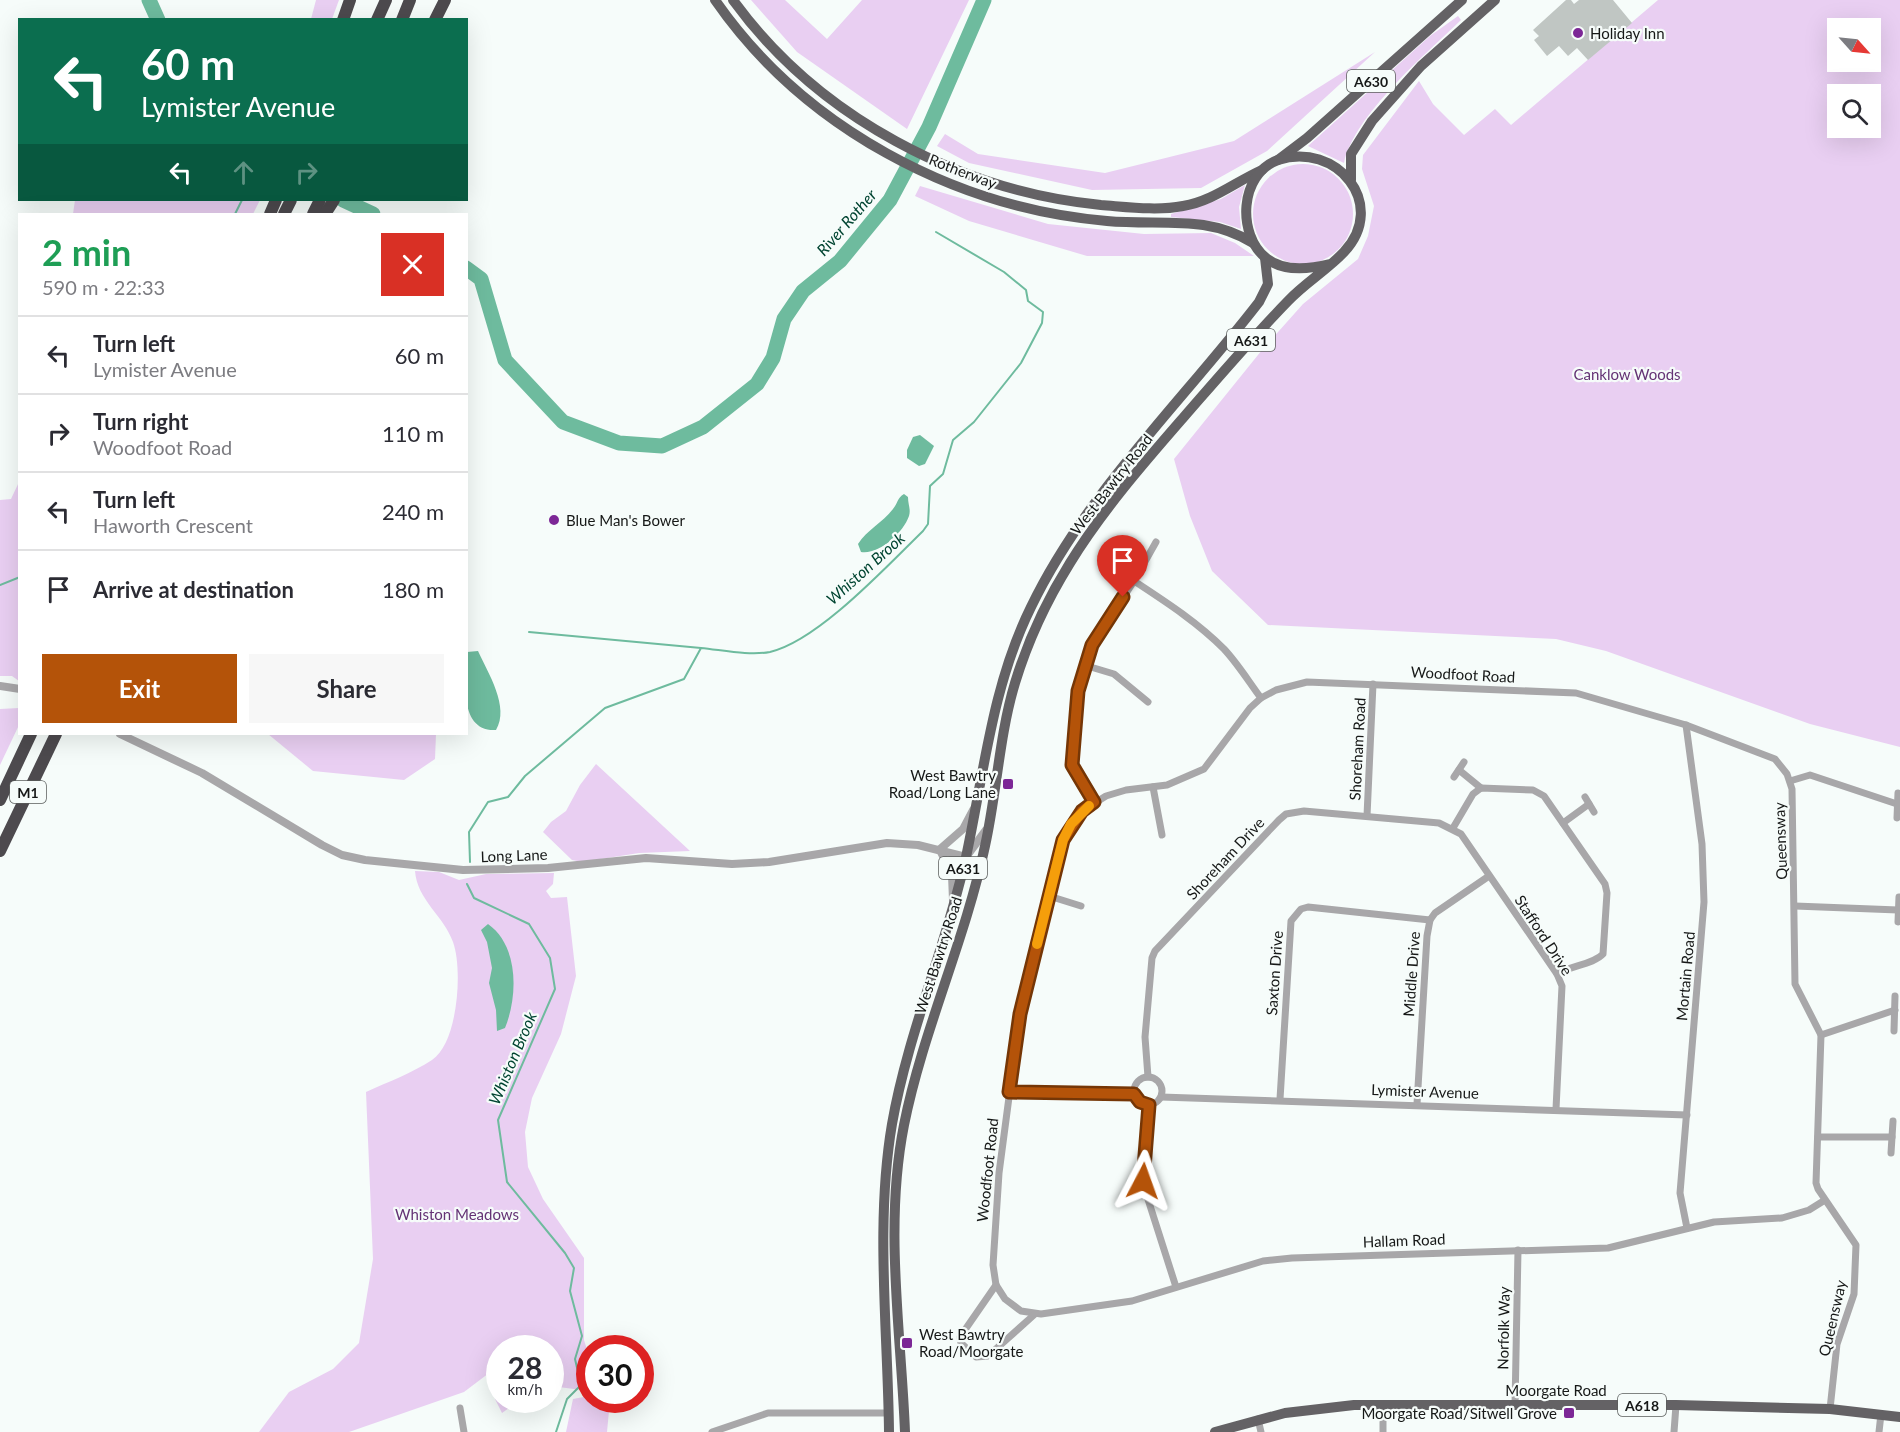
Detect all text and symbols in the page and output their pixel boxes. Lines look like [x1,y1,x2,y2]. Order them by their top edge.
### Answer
north arrow [1827,18,1881,72]
map controls [1827,18,1881,138]
place label: Holiday Inn [1590,24,1665,42]
marker: Holiday Inn [1571,26,1585,40]
text: 60 m [141,39,235,89]
icon: left [42,42,120,120]
road number: A630 [1347,70,1395,92]
button: search [1827,84,1881,138]
text: Lymister Avenue [141,90,335,123]
street label: Rotherway [927,150,1000,192]
icon: left [164,156,197,189]
icon: ahead [227,156,260,189]
icon: right [290,156,323,189]
water label: River Rother [812,185,880,259]
text: 2 min [42,230,131,274]
button: close [381,233,444,296]
text: 590 m · 22:33 [42,275,165,299]
road number: A631 [1227,329,1275,351]
text: Turn left [93,330,175,357]
icon: left [42,339,75,372]
text: 60 m [395,342,444,369]
text: Lymister Avenue [93,357,237,381]
park label: Canklow Woods [1573,365,1681,383]
text: Turn right [93,408,188,435]
icon: right [42,417,75,450]
text: 110 m [382,420,444,447]
street label: West Bawtry Road [1066,430,1156,538]
text: Woodfoot Road [93,435,232,459]
text: Turn left [93,486,175,513]
icon: left [42,495,75,528]
text: 240 m [382,498,444,525]
place label: Blue Man's Bower [566,511,685,529]
text: Haworth Crescent [93,513,253,537]
marker: Blue Man's Bower [547,513,561,527]
water label: Whiston Brook [822,528,908,608]
pin [1097,535,1148,597]
icon: arrive [1106,544,1139,577]
icon: arrive [42,573,75,606]
text: Arrive at destination [93,576,294,603]
text: 180 m [382,576,444,603]
button: Exit [42,654,237,723]
button: Share [249,654,444,723]
street label: Woodfoot Road [1410,662,1516,686]
street label: Shoreham Road [1345,697,1369,801]
place label: West Bawtry Road/Long Lane [889,766,996,801]
marker: West Bawtry Road/Long Lane [1001,777,1015,791]
road number: M1 [10,781,46,803]
street label: Queensway [1770,802,1790,880]
street label: Shoreham Drive [1182,813,1268,903]
street label: Long Lane [480,845,548,865]
road number: A631 [939,857,987,879]
street label: Stafford Drive [1511,892,1577,979]
street label: West Bawtry Road [911,894,965,1016]
street label: Saxton Drive [1262,930,1286,1016]
street label: Middle Drive [1399,931,1423,1017]
street label: Mortain Road [1672,931,1698,1021]
water label: Whiston Brook [484,1008,540,1107]
street label: Lymister Avenue [1371,1080,1479,1102]
street label: Woodfoot Road [973,1117,1001,1223]
position arrow [1111,1149,1175,1213]
park label: Whiston Meadows [395,1205,519,1223]
street label: Hallam Road [1362,1230,1446,1250]
street label: Queensway [1814,1278,1850,1358]
street label: Norfolk Way [1493,1286,1513,1370]
place label: West Bawtry Road/Moorgate [919,1325,1024,1360]
speed limit sign: 30 [576,1335,654,1413]
marker: West Bawtry Road/Moorgate [900,1336,914,1350]
text: 28 [508,1349,542,1385]
text: km/h [507,1380,543,1398]
street label: Moorgate Road [1505,1381,1607,1399]
road number: A618 [1618,1394,1666,1416]
place label: Moorgate Road/Sitwell Grove [1361,1404,1557,1422]
marker: Moorgate Road/Sitwell Grove [1562,1406,1576,1420]

